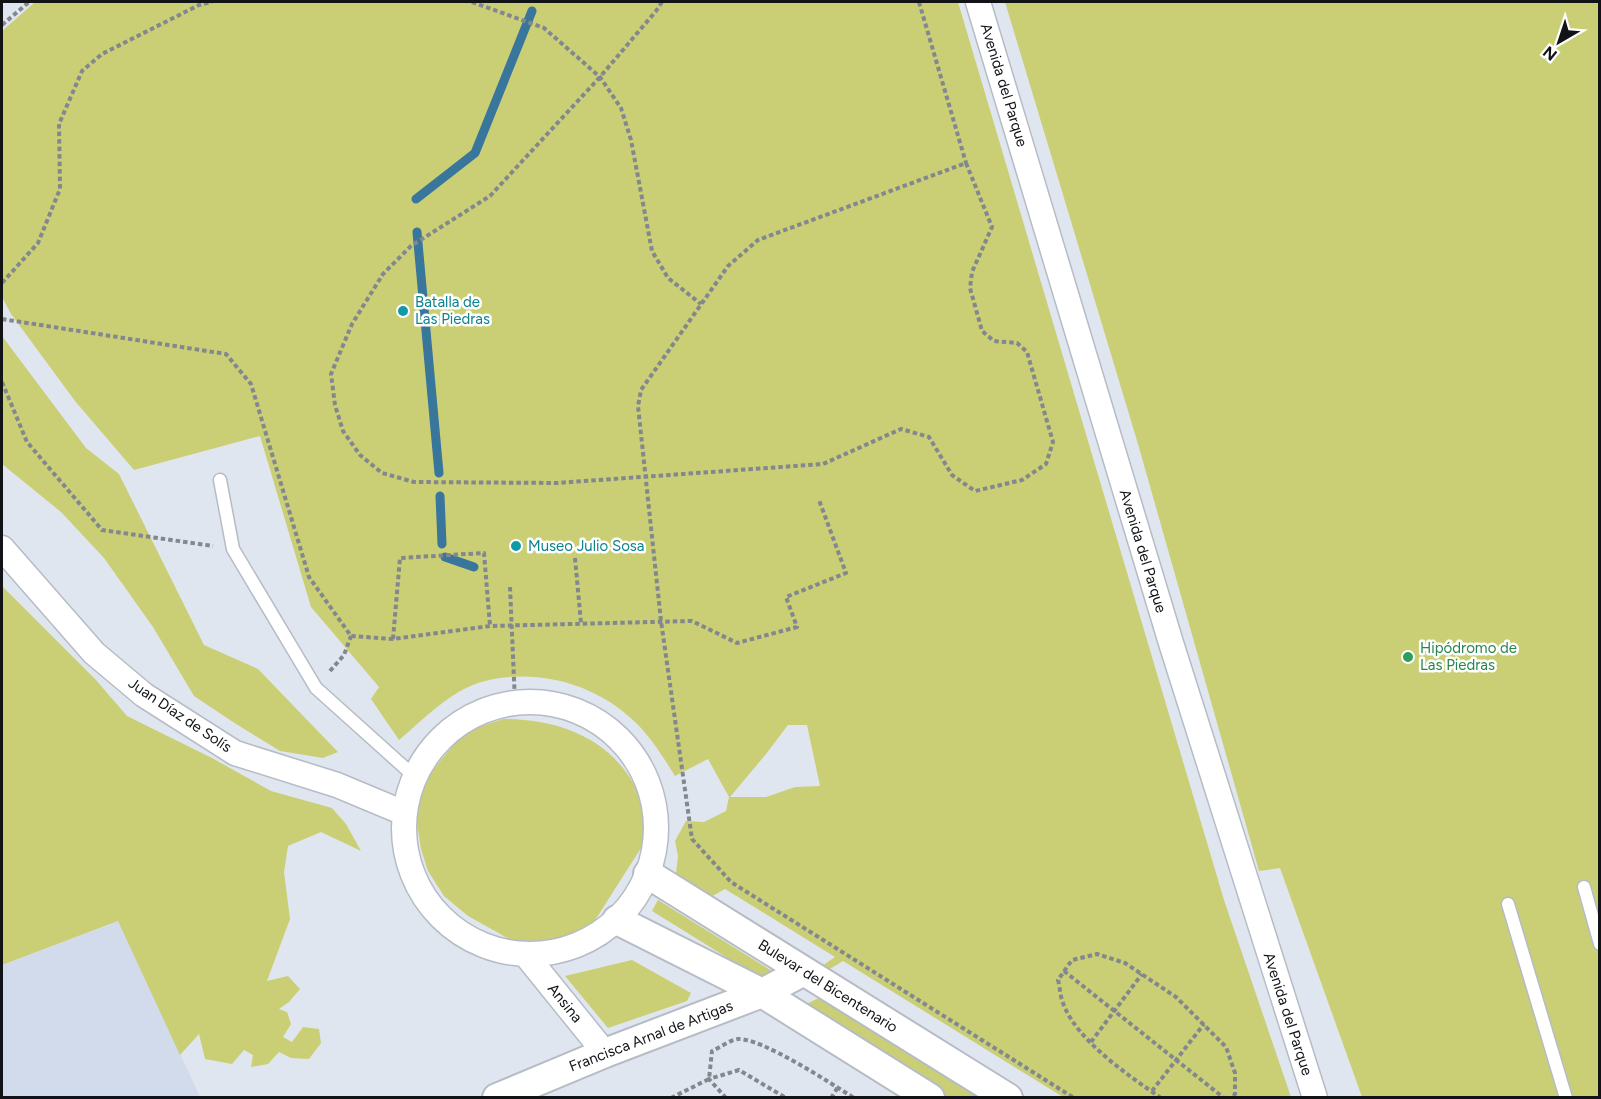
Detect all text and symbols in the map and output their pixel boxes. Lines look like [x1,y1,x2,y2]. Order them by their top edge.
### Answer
north arrow [1529,12,1589,72]
street label: Avenida del Parque [977,21,1031,149]
text: N [1539,42,1561,65]
place label: Batalla de Las Piedras [415,293,490,328]
marker: Batalla de Las Piedras [396,304,410,318]
street label: Avenida del Parque [1116,487,1170,615]
place label: Museo Julio Sosa [528,537,644,555]
marker: Museo Julio Sosa [509,539,523,553]
place label: Hipódromo de Las Piedras [1420,639,1517,674]
marker: Hipódromo de Las Piedras [1401,650,1415,664]
street label: Juan Díaz de Solís [125,674,235,756]
street label: Bulevar del Bicentenario [755,936,901,1037]
street label: Avenida del Parque [1260,950,1316,1078]
street label: Ansina [544,980,586,1026]
street label: Francisca Arnal de Artigas [567,996,735,1076]

